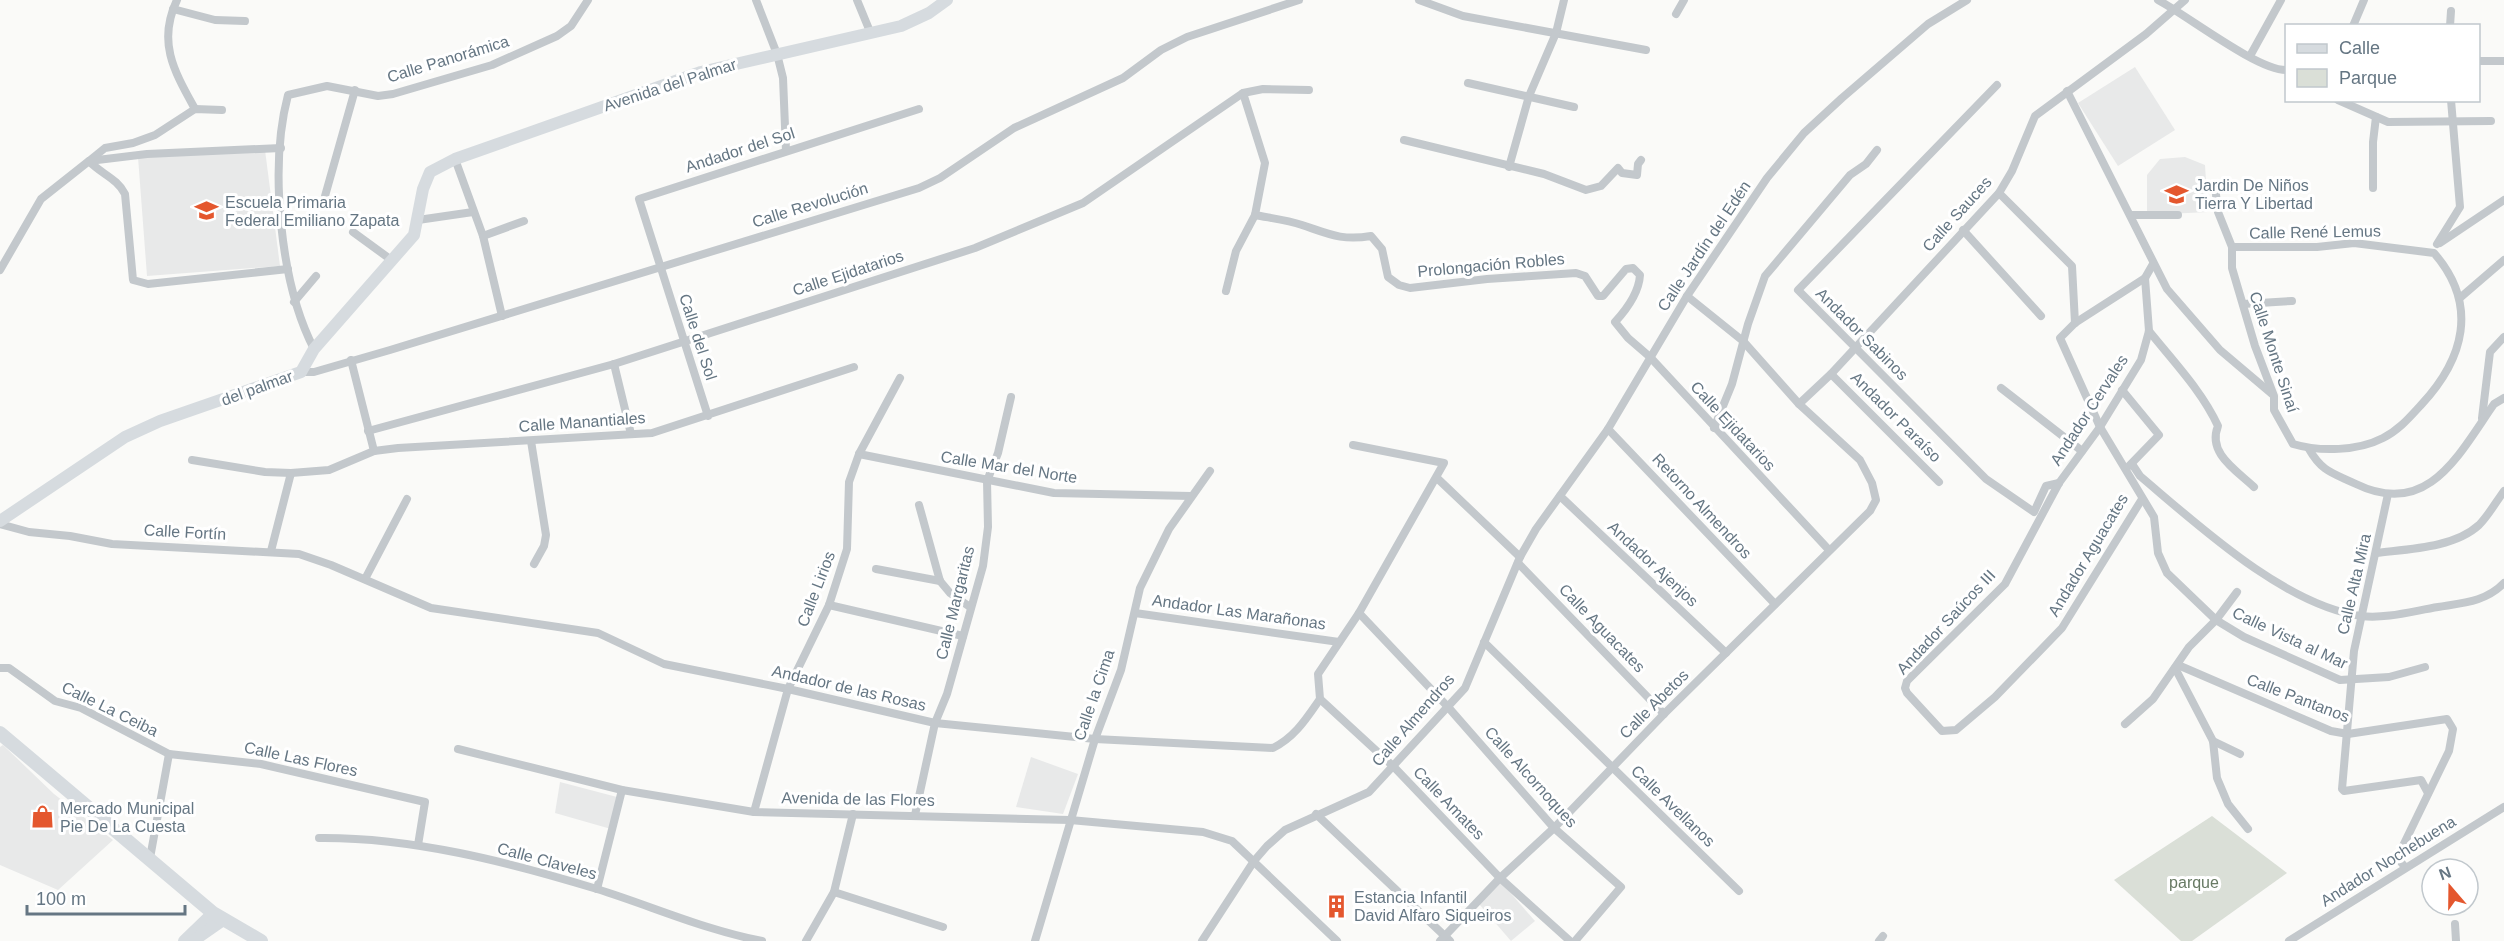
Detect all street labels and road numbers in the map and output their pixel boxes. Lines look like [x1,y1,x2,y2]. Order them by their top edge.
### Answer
street label: Calle Panorámica [385,32,511,86]
street label: Avenida del Palmar [602,55,739,114]
street label: Andador del Sol [683,124,797,176]
street label: Calle Sauces [1919,173,1995,255]
street label: Calle Jardín del Edén [1654,178,1754,314]
street label: Calle Revolución [750,179,870,231]
street label: Calle René Lemus [2249,222,2381,242]
street label: Calle Ejidatarios [790,247,906,299]
street label: Prolongación Robles [1417,250,1565,280]
street label: Andador Sabinos [1813,285,1911,383]
street label: Calle Monte Sinaí [2246,289,2302,415]
street label: Calle del Sol [676,292,720,382]
street label: Andador Cervales [2047,352,2131,468]
street label: del palmar [219,367,296,409]
street label: Andador Paraíso [1848,369,1945,466]
street label: Calle Ejidatarios [1687,378,1779,474]
street label: Calle Manantiales [518,409,646,435]
street label: Calle Mar del Norte [940,448,1078,486]
street label: Retorno Almendros [1649,450,1755,562]
street label: Andador Aguacates [2045,491,2131,619]
street label: Andador Ajenjos [1605,518,1701,610]
street label: Calle Fortín [143,521,227,543]
street label: Calle Alta Mira [2334,532,2374,636]
street label: Calle Margaritas [933,544,977,662]
street label: Calle Lirios [794,549,838,629]
street label: Andador Saúcos III [1893,566,1999,678]
street label: Calle Aguacates [1556,581,1648,675]
street label: Andador Las Marañonas [1151,591,1327,633]
street label: Calle Vista al Mar [2230,604,2351,672]
street label: Calle la Cima [1070,647,1118,743]
street label: Andador de las Rosas [770,662,928,714]
street label: Calle Abetos [1616,666,1692,742]
street label: Calle Almendros [1368,670,1458,770]
street label: Calle Pantanos [2244,671,2352,725]
street label: Calle La Ceiba [59,678,161,740]
street label: Calle Alcornoques [1482,723,1580,831]
street label: Calle Las Flores [243,739,359,779]
street label: Calle Avellanos [1628,762,1718,850]
street label: Calle Amates [1410,763,1488,843]
street label: Avenida de las Flores [781,789,935,809]
street label: Andador Nochebuena [2317,812,2459,910]
street label: Calle Claveles [495,840,599,882]

